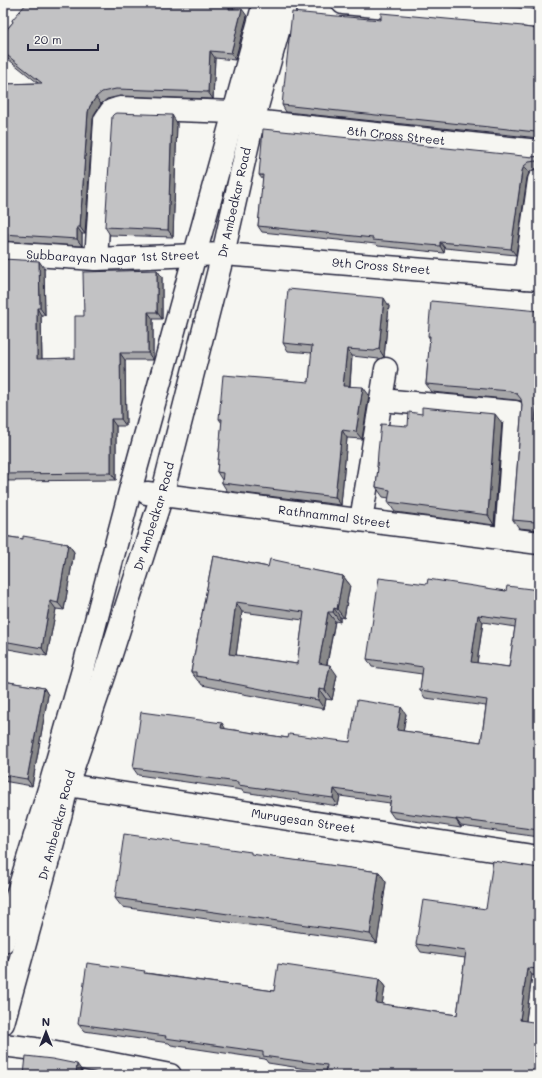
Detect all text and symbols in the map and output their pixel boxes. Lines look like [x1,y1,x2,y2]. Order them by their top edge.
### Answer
scale bar [28,26,98,52]
text: 20 m [34,31,62,47]
street label: 8th Cross Street [346,122,446,148]
street label: Dr Ambedkar Road [213,145,254,259]
street label: Subbarayan Nagar 1st Street [26,246,200,266]
street label: 9th Cross Street [332,254,431,277]
street label: Dr Ambedkar Road [129,460,177,572]
street label: Rathnammal Street [277,501,392,531]
street label: Dr Ambedkar Road [34,768,78,881]
street label: Murugesan Street [250,804,357,836]
north arrow [26,1012,66,1052]
text: N [42,1014,50,1029]

